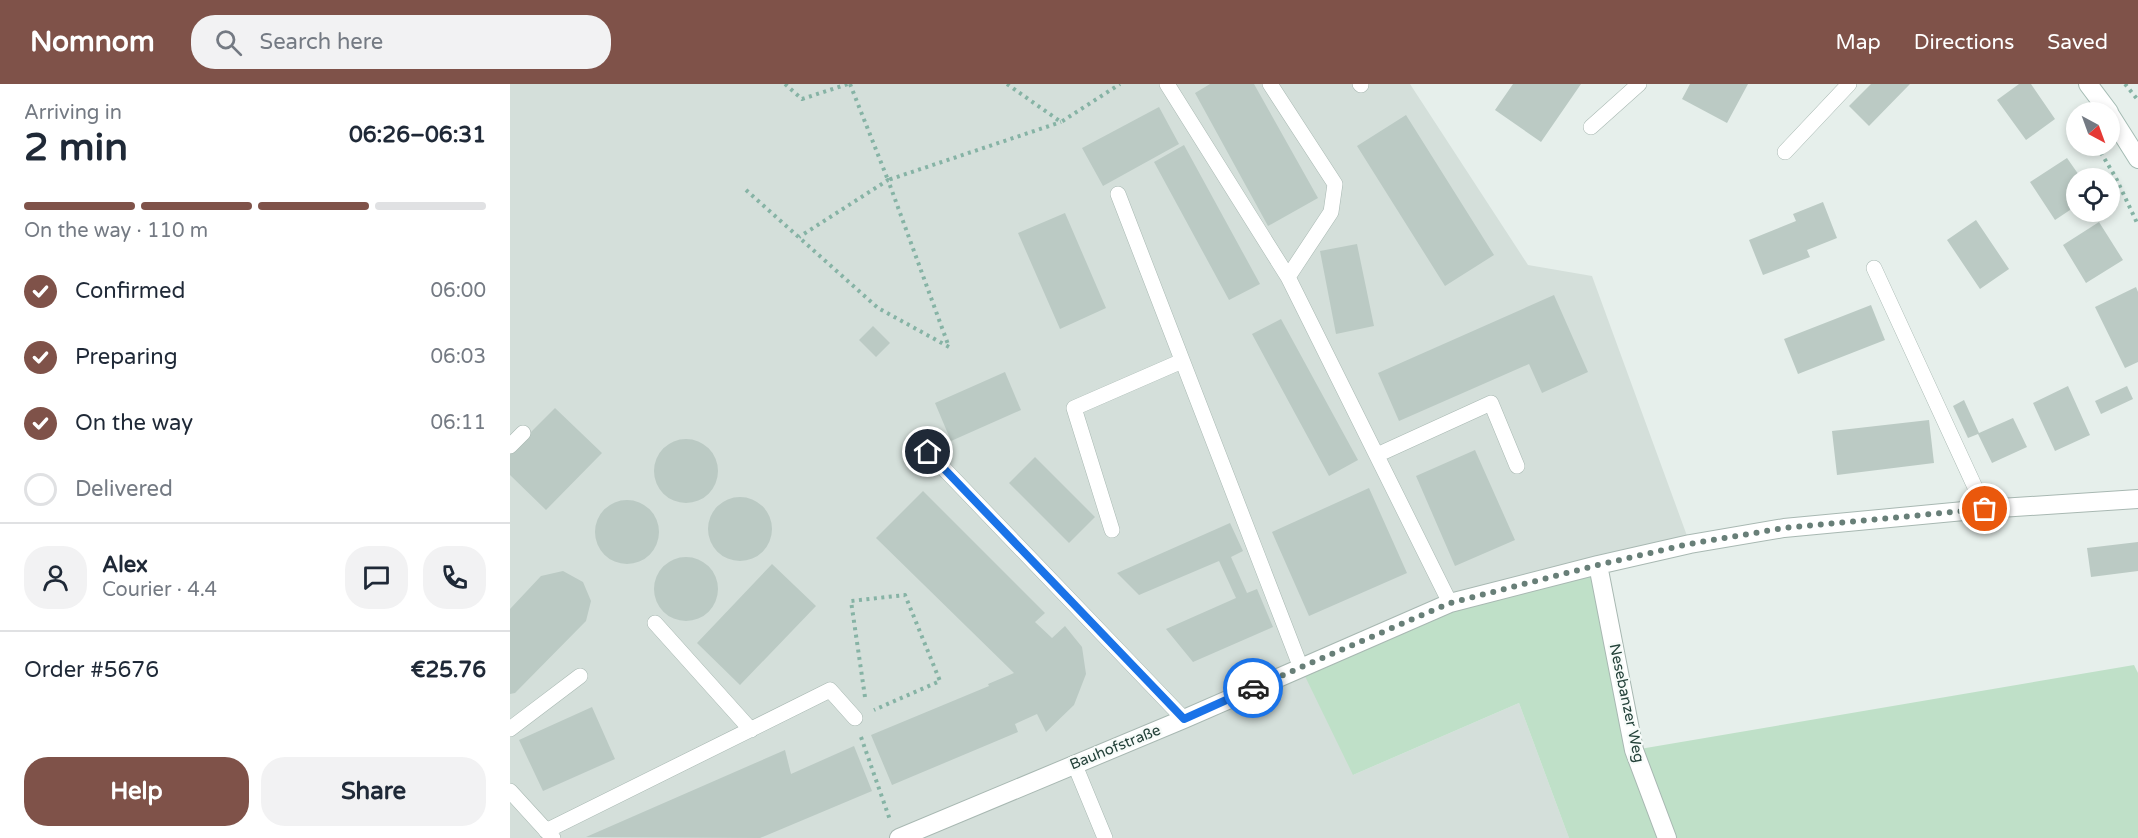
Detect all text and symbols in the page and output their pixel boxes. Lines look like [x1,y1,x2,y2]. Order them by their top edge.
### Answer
search box [191,15,611,69]
text: Nomnom [30,25,155,59]
icon: search [212,26,245,59]
text: Search here [260,29,383,55]
text: Map [1835,30,1881,55]
text: Directions [1914,30,2014,55]
text: Saved [2047,30,2108,55]
text: Arriving in [24,101,122,125]
north arrow [2066,102,2120,156]
map controls [2066,102,2120,222]
text: 06:26–06:31 [349,122,486,148]
text: 2 min [24,124,128,171]
button: locate [2066,168,2120,222]
text: On the way · 110 m [24,219,208,243]
icon: check [24,275,57,308]
text: Confirmed [75,278,185,304]
text: 06:00 [431,279,486,303]
icon: check [24,341,57,374]
text: Preparing [75,344,178,370]
text: 06:03 [431,345,486,369]
icon: check [24,407,57,440]
text: On the way [75,410,193,436]
text: 06:11 [431,411,486,435]
pin [902,426,953,477]
icon: home [911,435,944,468]
text: Delivered [75,476,173,502]
pin [1959,483,2010,534]
icon: bag [1968,492,2001,525]
button: person [24,546,87,609]
button: chat [345,546,408,609]
button: phone [423,546,486,609]
text: Alex [102,552,148,578]
text: Courier · 4.4 [102,578,217,602]
street label: Nesebanzer Weg [1606,642,1648,764]
text: Order #5676 [24,657,159,683]
text: €25.76 [410,657,486,683]
courier [1223,658,1283,718]
icon: car [1237,672,1270,705]
street label: Bauhofstraße [1067,721,1163,773]
button: Help [24,757,249,826]
button: Share [261,757,486,826]

